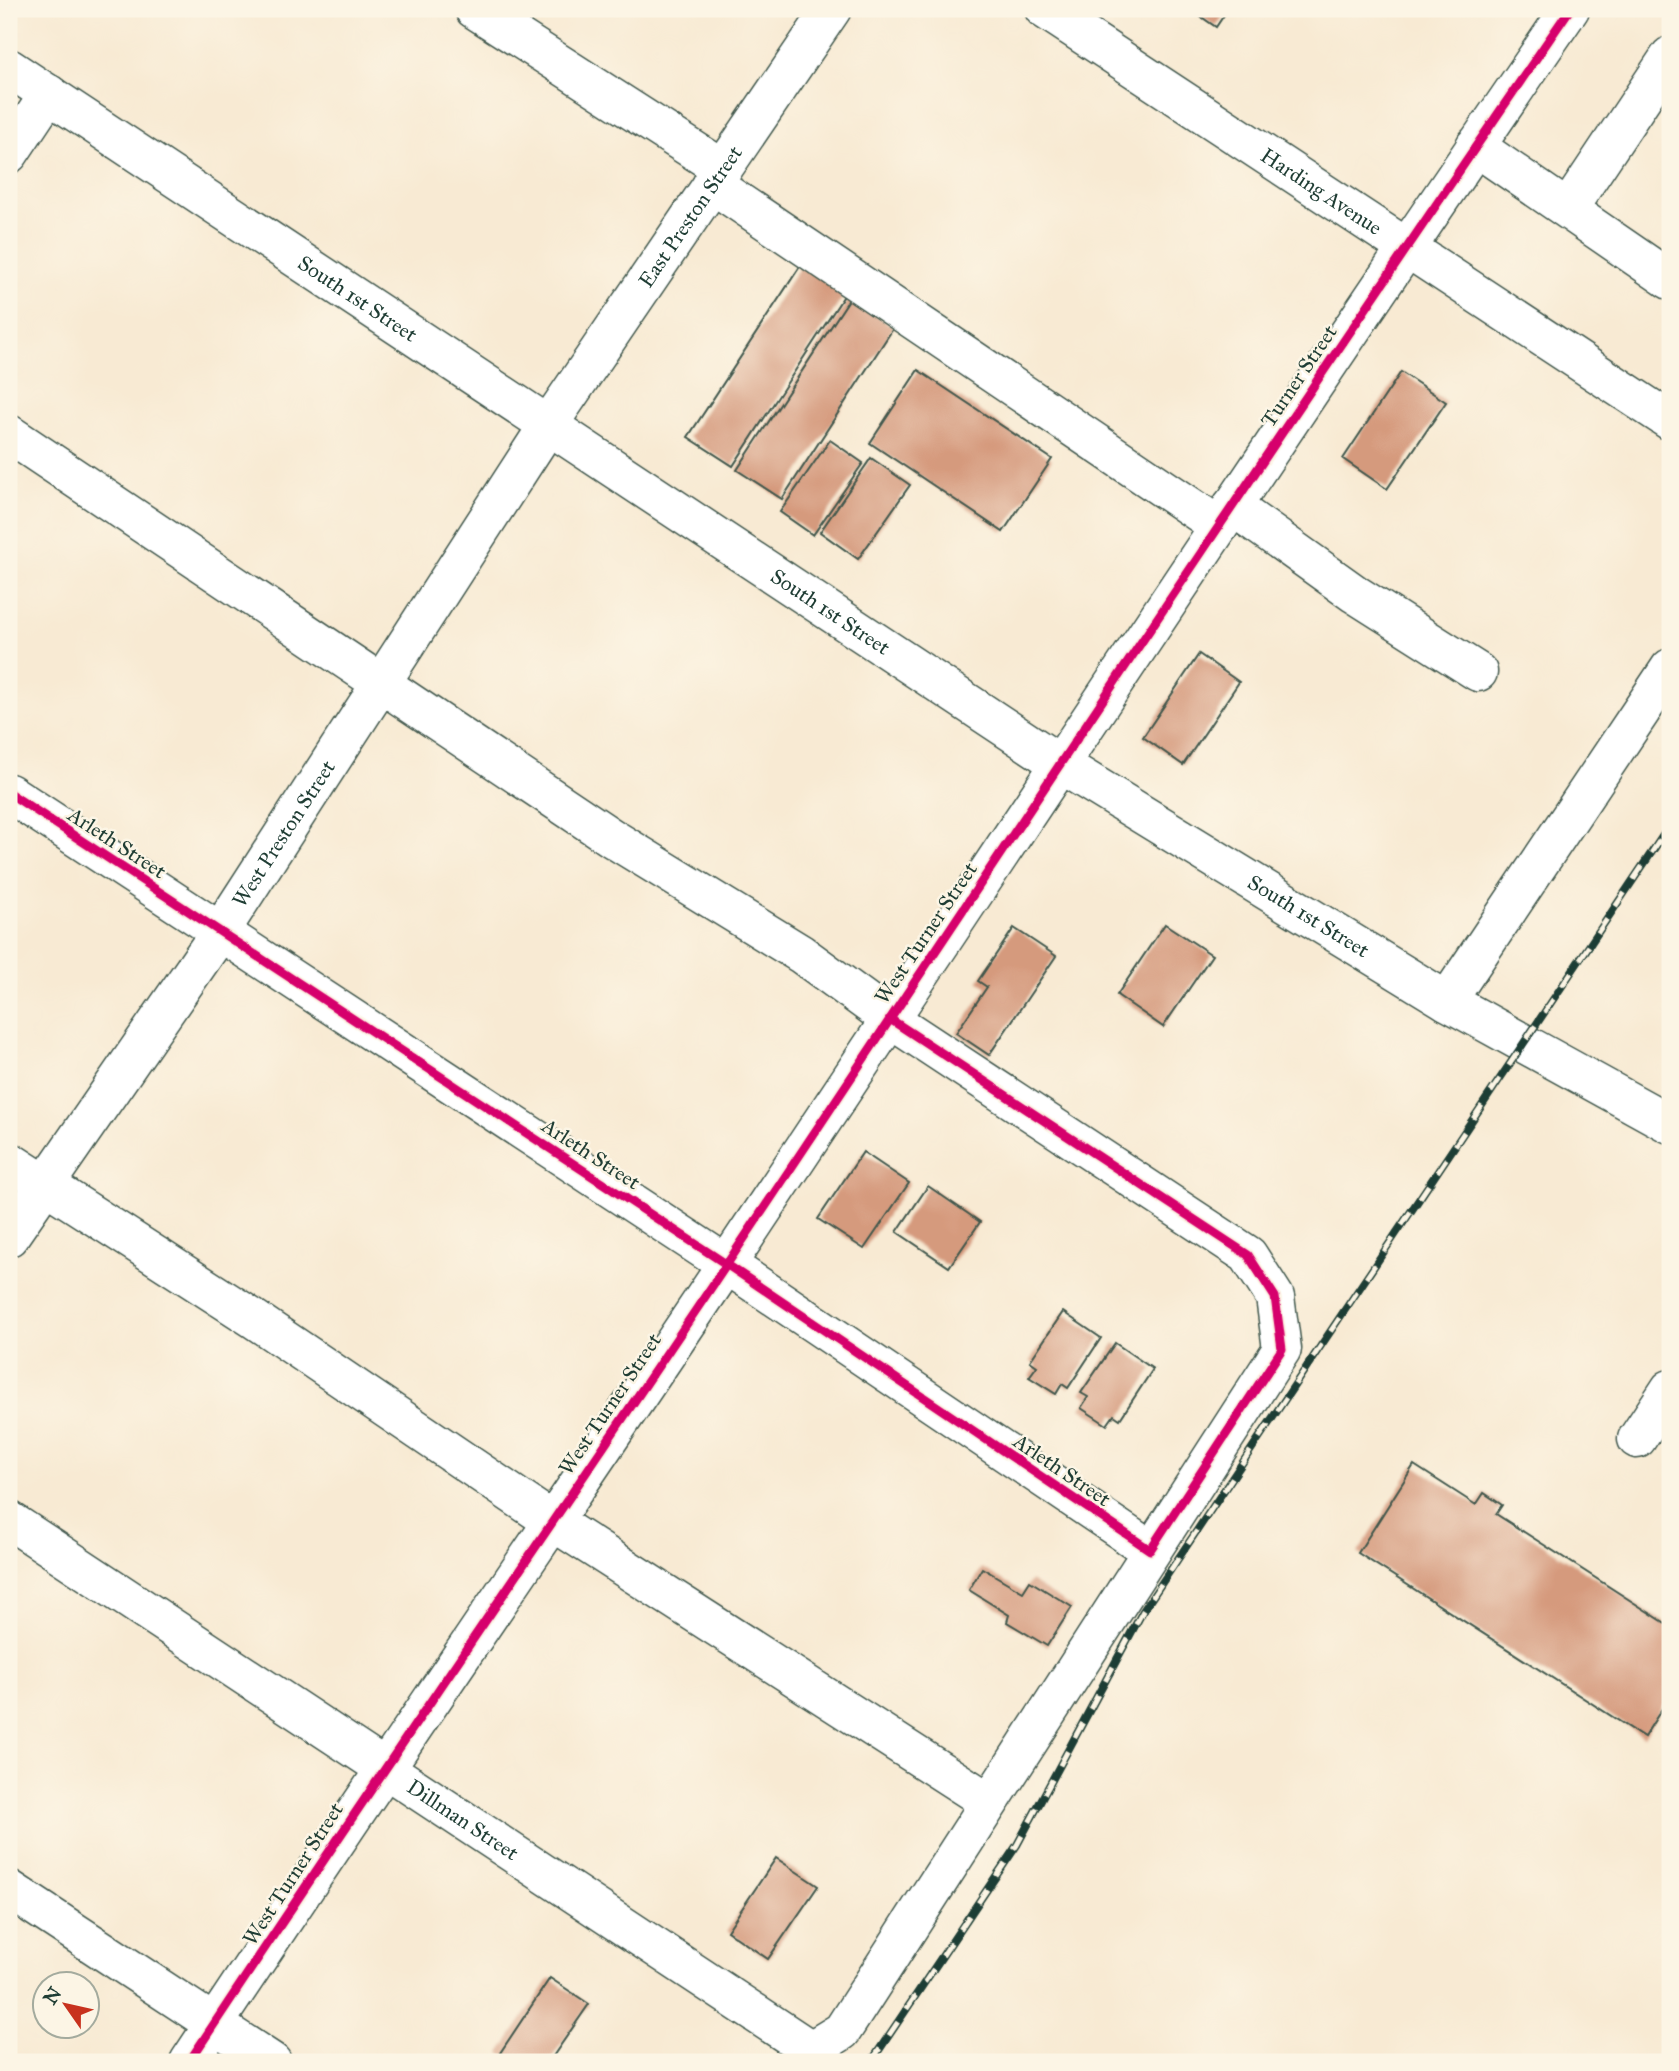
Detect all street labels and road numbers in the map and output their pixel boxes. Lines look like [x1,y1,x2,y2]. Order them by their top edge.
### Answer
street label: East Preston Street [633,140,748,293]
street label: Harding Avenue [1256,142,1387,241]
street label: South 1st Street [293,250,423,348]
street label: Turner Street [1255,319,1343,432]
street label: South 1st Street [766,563,895,661]
street label: West Preston Street [227,755,341,912]
street label: Arleth Street [62,801,172,885]
street label: West Turner Street [869,857,983,1009]
street label: South 1st Street [1243,869,1375,964]
street label: Arleth Street [536,1112,646,1196]
street label: West Turner Street [553,1328,667,1480]
street label: Arleth Street [1007,1427,1116,1512]
street label: Dillman Street [402,1774,524,1866]
street label: West Turner Street [237,1797,349,1950]

